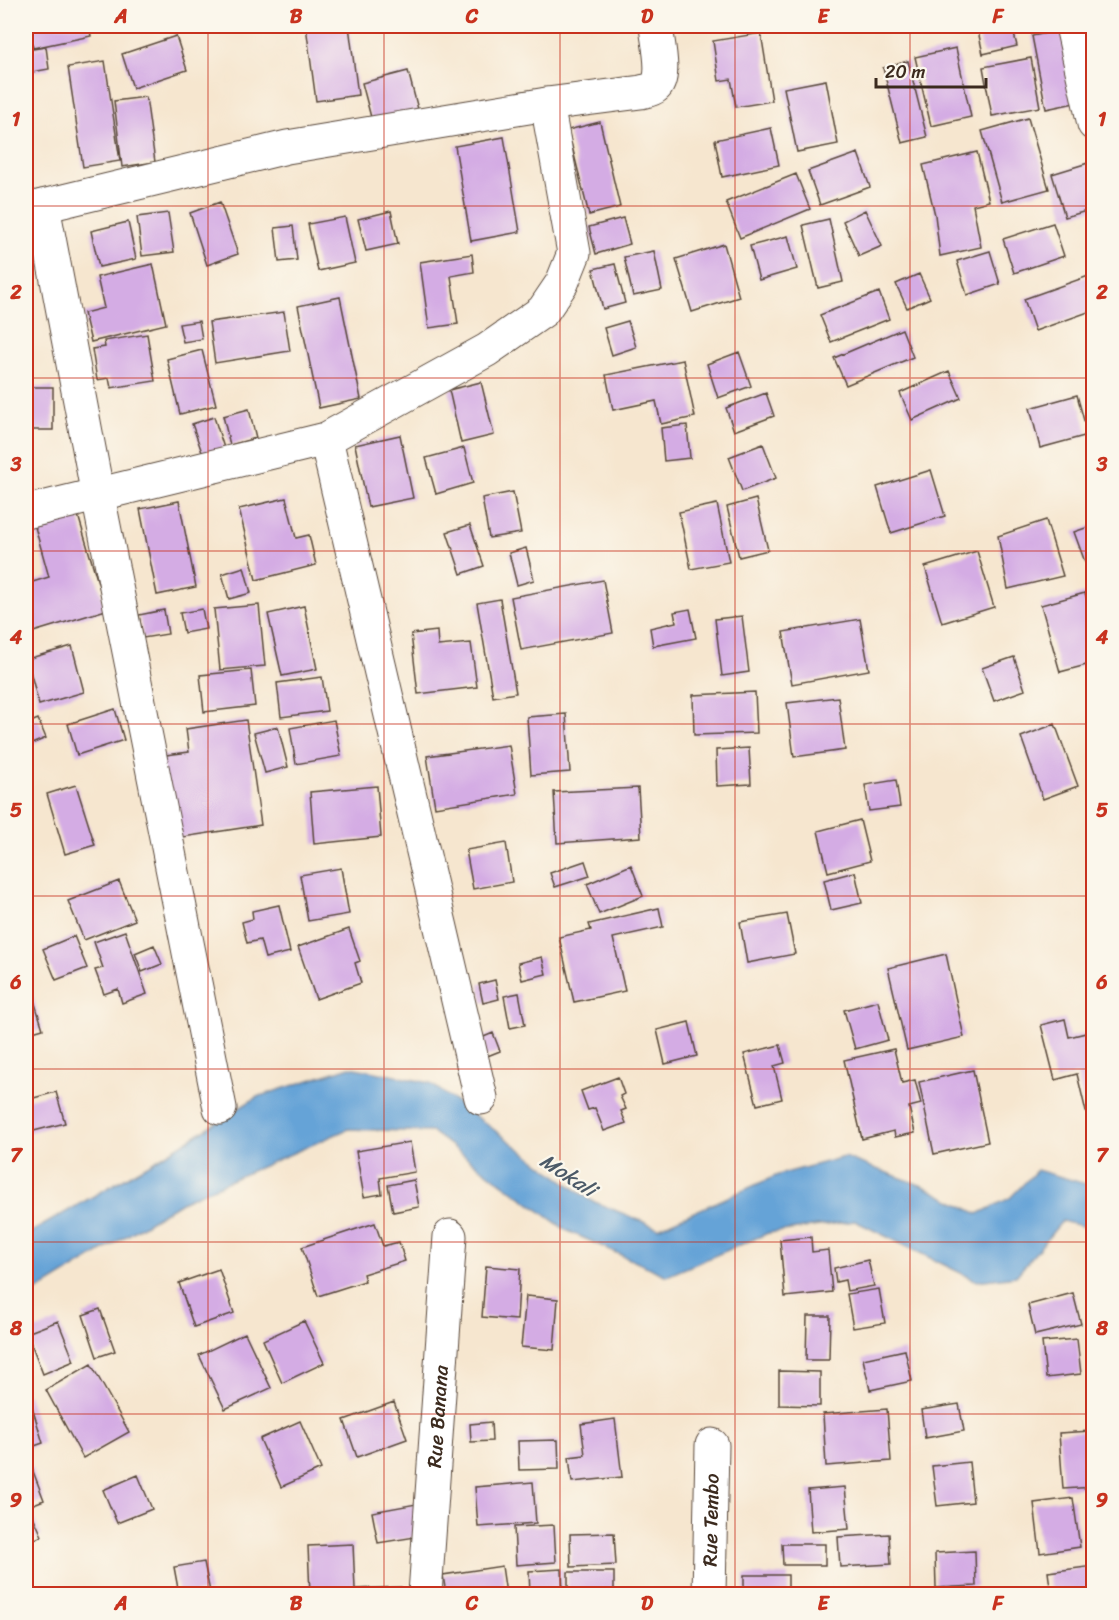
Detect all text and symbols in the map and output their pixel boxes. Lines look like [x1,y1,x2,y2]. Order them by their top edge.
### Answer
text: A [113,0,128,34]
text: B [290,0,303,34]
text: C [465,0,479,34]
text: D [641,0,654,34]
text: E [817,0,830,34]
text: F [992,0,1005,34]
scale bar [876,51,986,89]
text: 20 m [885,56,925,88]
text: 1 [12,102,21,137]
text: 1 [1098,102,1107,137]
text: 2 [9,275,22,310]
text: 2 [1095,275,1108,310]
text: 3 [10,447,22,482]
text: 3 [1096,447,1108,482]
text: 4 [9,620,23,655]
text: 4 [1095,620,1109,655]
text: 5 [10,793,22,828]
text: 5 [1096,793,1108,828]
text: 6 [9,965,22,1000]
text: 6 [1095,965,1108,1000]
text: 7 [10,1138,23,1173]
text: 7 [1096,1138,1109,1173]
water label: Mokali [532,1142,608,1210]
text: 8 [9,1311,23,1346]
text: 8 [1095,1311,1109,1346]
street label: Rue Banana [417,1363,459,1469]
street label: Rue Tembo [693,1473,729,1567]
text: 9 [10,1483,22,1518]
text: 9 [1096,1483,1108,1518]
text: A [113,1586,128,1620]
text: B [290,1586,303,1620]
text: C [465,1586,479,1620]
text: D [641,1586,654,1620]
text: E [817,1586,830,1620]
text: F [992,1586,1005,1620]

